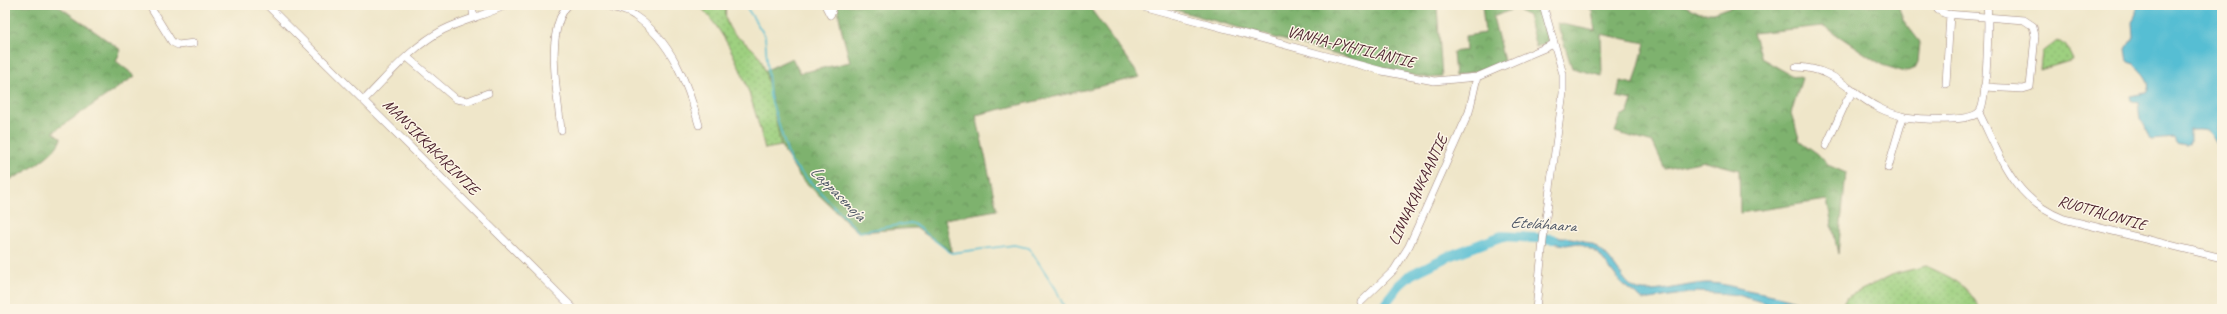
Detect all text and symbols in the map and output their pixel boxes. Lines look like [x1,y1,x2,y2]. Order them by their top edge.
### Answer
street label: VANHA-PYHTILÄNTIE [1285,21,1419,73]
street label: MANSIKKAKARINTIE [379,95,485,201]
street label: LINNAKANKAANTIE [1384,129,1453,248]
water label: Lappasenoja [806,161,872,227]
street label: RUOTTALONTIE [2056,191,2151,236]
water label: Etelähaara [1510,211,1579,237]

